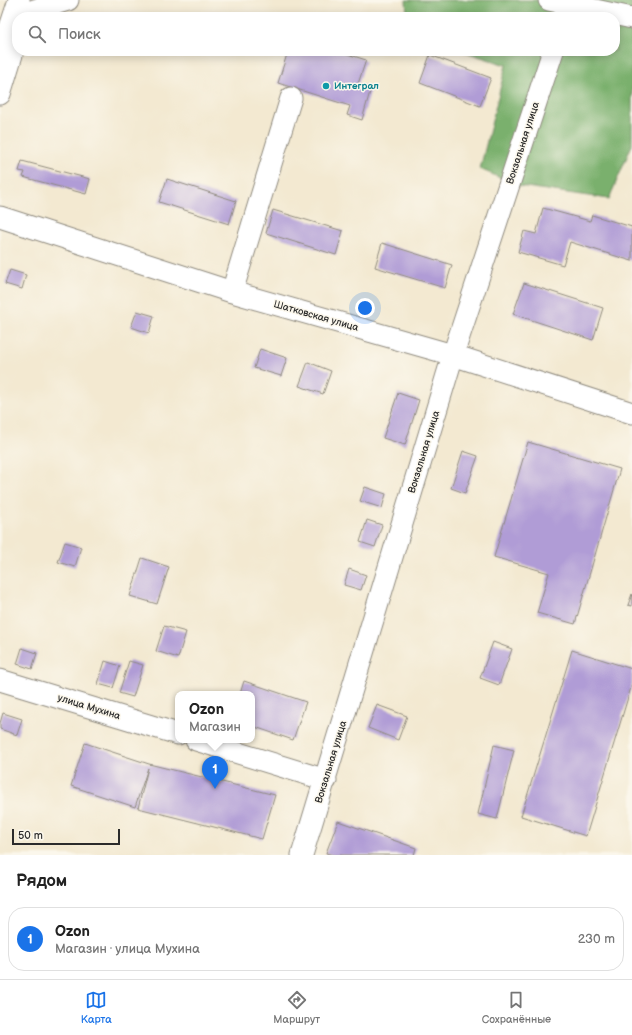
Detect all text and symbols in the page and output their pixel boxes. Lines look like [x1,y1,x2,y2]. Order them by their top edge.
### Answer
search box [12,12,620,56]
icon: search [26,23,48,45]
text: Поиск [58,25,101,44]
place label: Интеграл [334,80,379,92]
marker: Интеграл [321,81,331,91]
street label: Вокзальная улица [504,100,542,186]
street label: Шатковская улица [272,298,360,334]
your location [355,298,375,318]
street label: Вокзальная улица [406,409,442,495]
popup [175,691,255,743]
street label: улица Мухина [56,692,122,722]
text: Ozon [189,700,224,719]
text: Магазин [189,719,241,735]
street label: Вокзальная улица [313,719,349,805]
pin: 1 [202,756,228,789]
scale bar [12,827,120,846]
text: 50 m [18,829,43,842]
text: Рядом [16,871,67,891]
text: Ozon [55,922,90,941]
text: 1 [27,931,33,947]
text: 230 m [578,931,615,947]
text: Магазин · улица Мухина [55,941,200,957]
tab: Карта [81,989,112,1026]
tab: Маршрут [273,989,320,1026]
tab: Сохранённые [482,989,551,1026]

